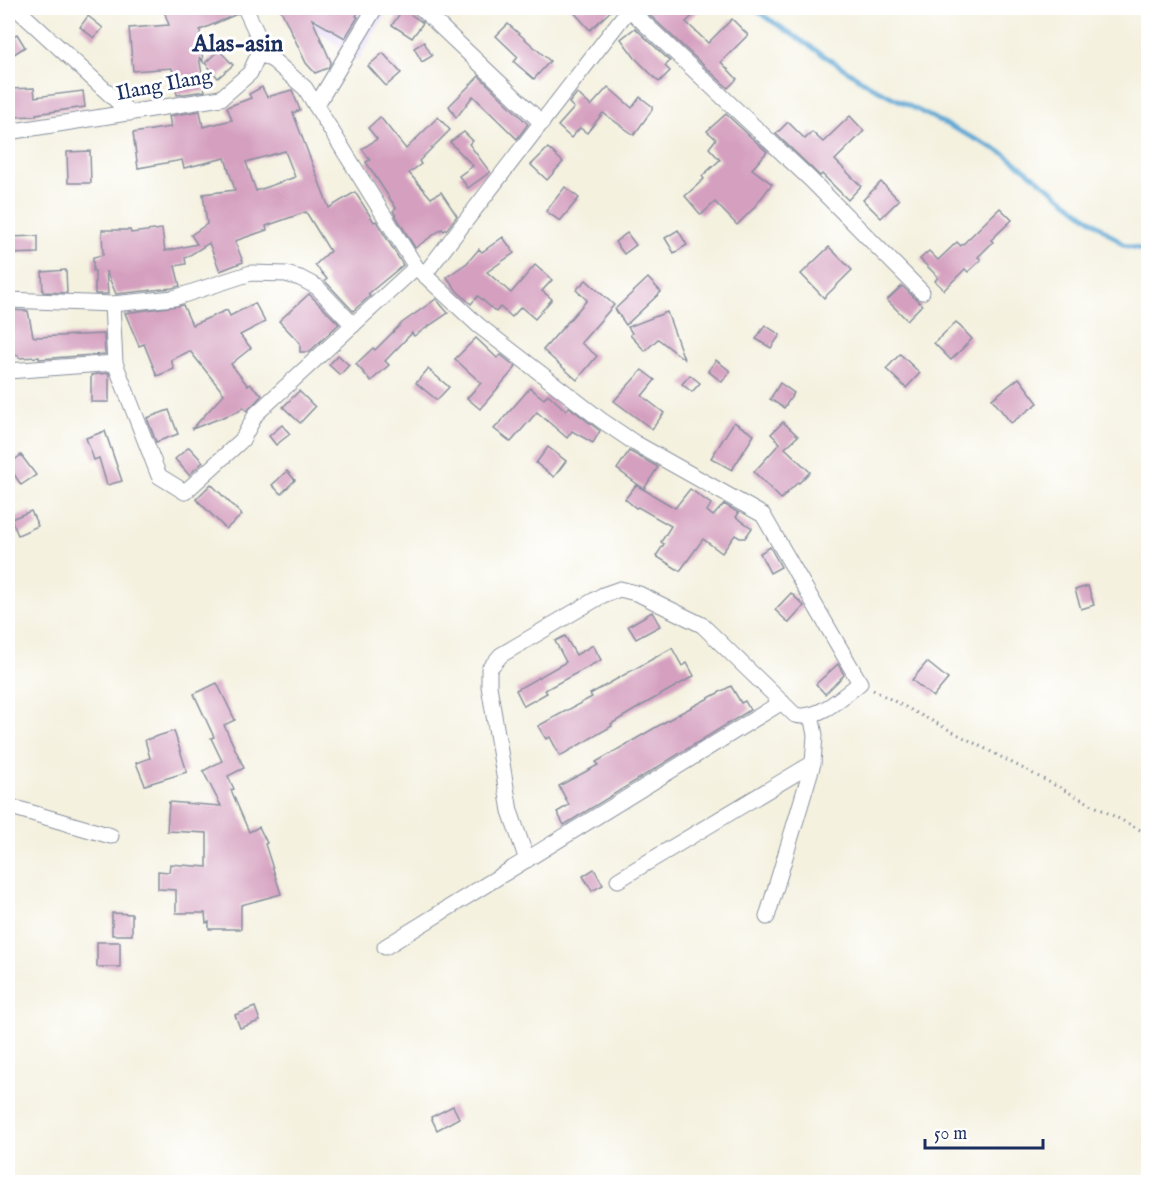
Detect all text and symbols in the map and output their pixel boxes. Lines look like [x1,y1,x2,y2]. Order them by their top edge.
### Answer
district label: Alas-asin [192,29,284,60]
street label: Ilang Ilang [114,63,215,108]
scale bar [925,1112,1044,1150]
text: 50 m [934,1123,967,1146]

